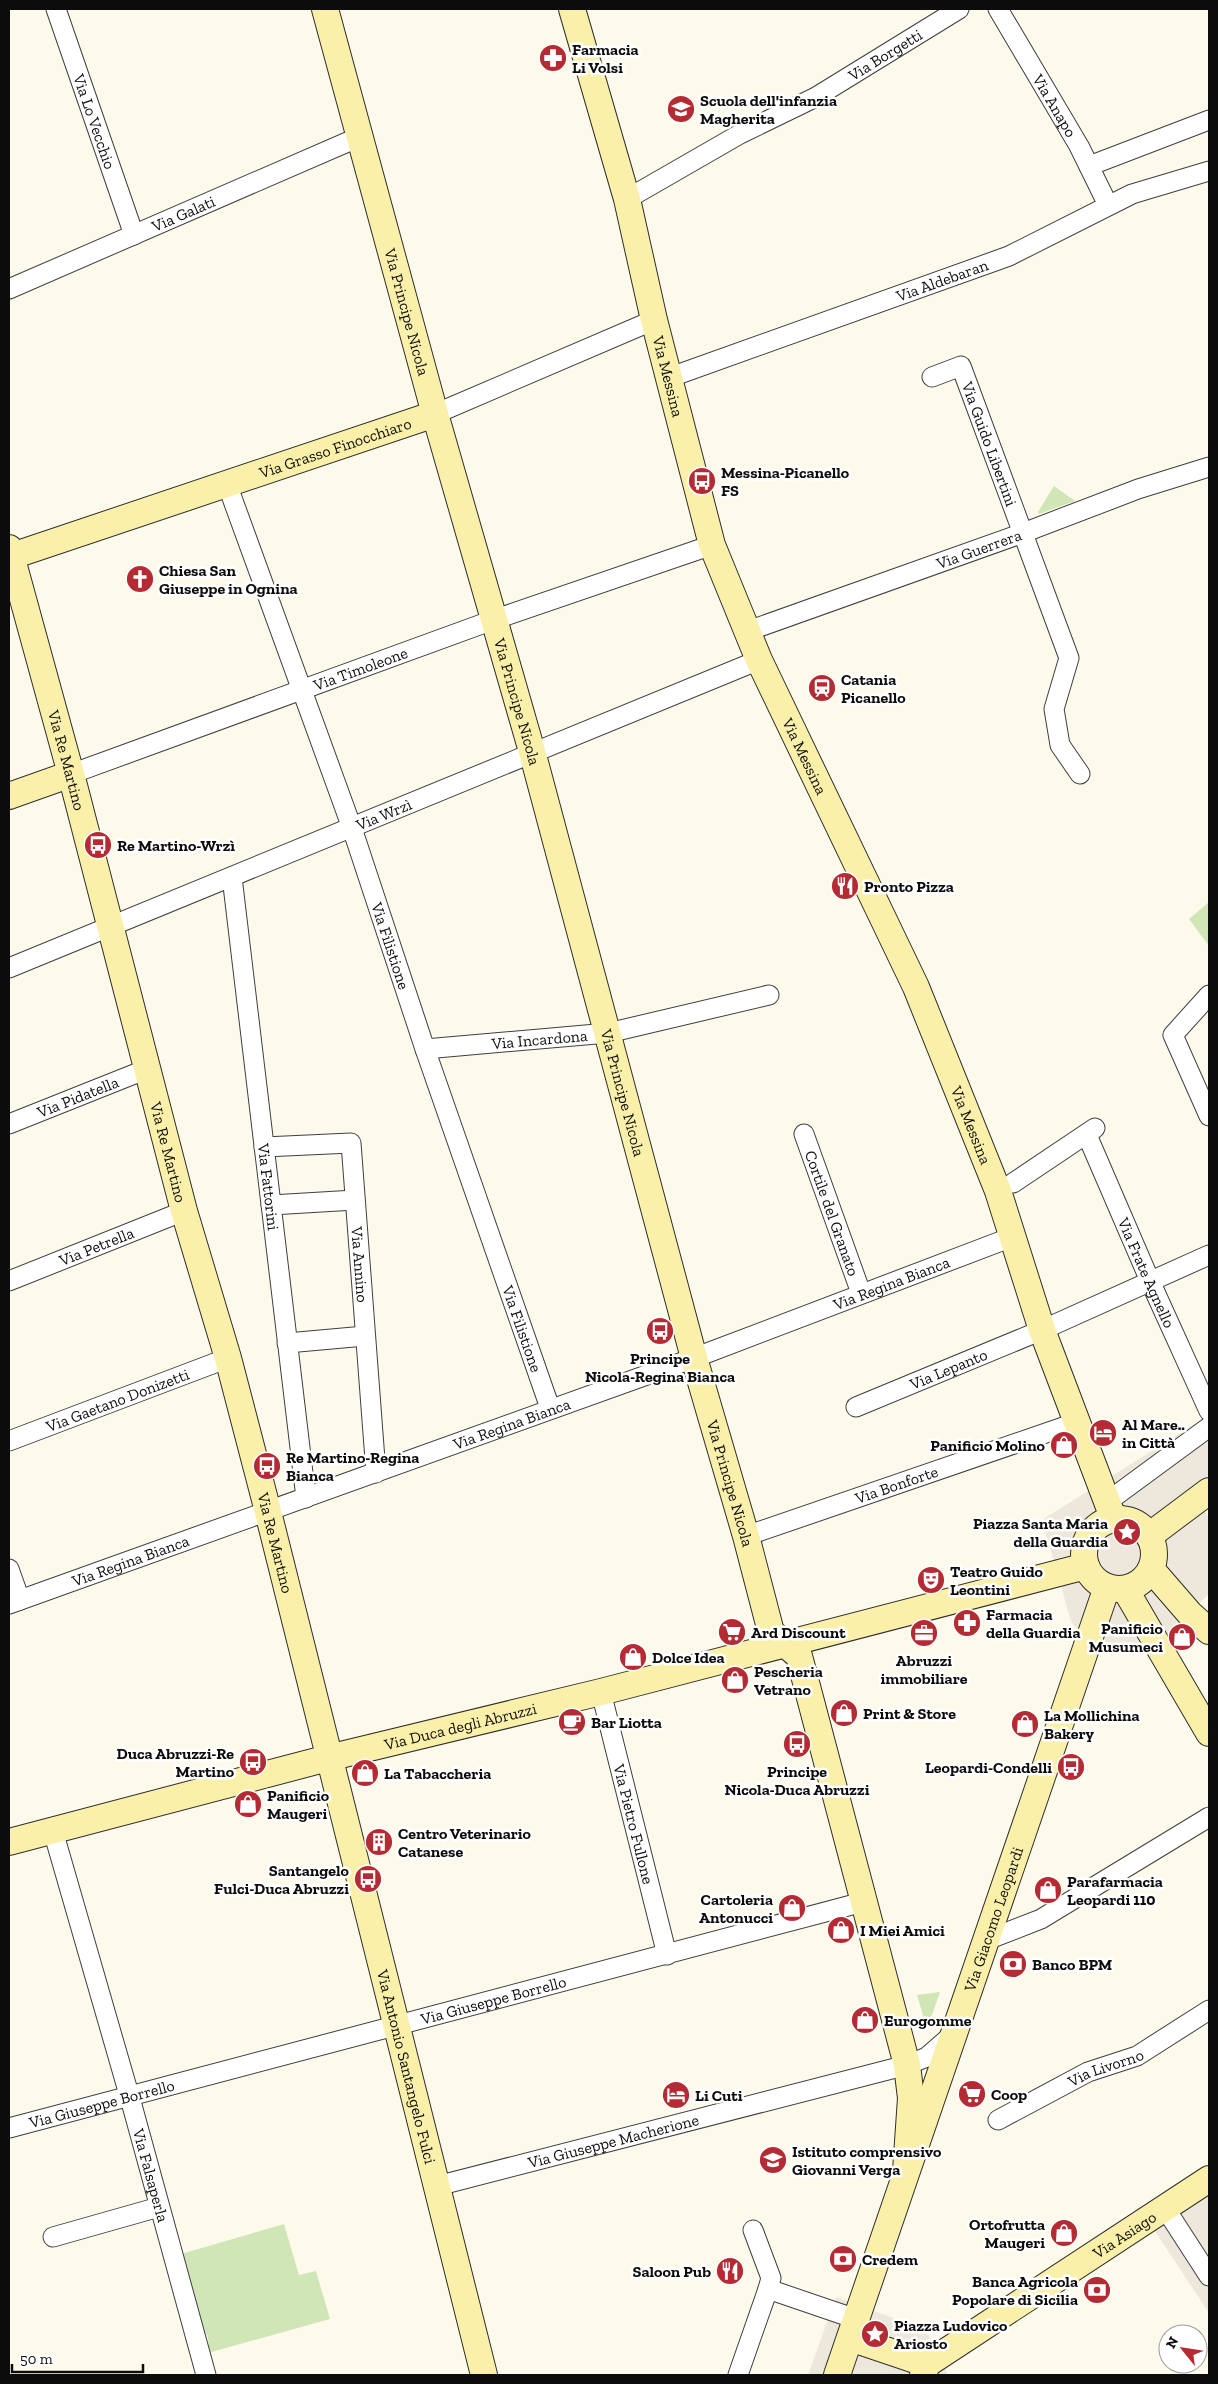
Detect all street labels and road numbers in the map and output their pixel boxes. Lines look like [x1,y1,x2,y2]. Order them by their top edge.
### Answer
street label: Via Borgetti [844,25,926,85]
street label: Via Anapo [1028,70,1080,141]
street label: Via Lo Vecchio [69,71,120,172]
street label: Via Galati [148,191,219,236]
street label: Via Principe Nicola [380,245,433,378]
street label: Via Aldebaran [893,255,991,306]
street label: Via Messina [648,333,688,419]
street label: Via Guido Libertini [957,378,1021,509]
street label: Via Grasso Finocchiaro [256,414,414,483]
street label: Via Guerrera [933,525,1024,573]
street label: Via Principe Nicola [490,635,544,768]
street label: Via Timoleone [310,643,410,695]
street label: Via Re Martino [44,707,89,812]
street label: Via Messina [778,714,831,798]
street label: Via Wrzì [352,795,415,835]
street label: Via Filistione [367,899,414,992]
street label: Via Incardona [490,1026,589,1053]
street label: Via Principe Nicola [596,1026,649,1159]
street label: Via Pidatella [34,1072,122,1122]
street label: Via Messina [946,1083,995,1167]
street label: Via Re Martino [146,1099,190,1205]
street label: Via Fattorini [254,1141,283,1232]
street label: Cortile del Granato [801,1148,863,1279]
street label: Via Frate Agnello [1113,1214,1179,1331]
street label: Via Petrella [55,1223,137,1270]
street label: Via Annino [347,1225,372,1303]
street label: Via Regina Bianca [830,1252,953,1315]
street label: Via Filistione [498,1282,546,1375]
street label: Via Lepanto [906,1345,990,1394]
street label: Via Gaetano Donizetti [43,1364,192,1436]
street label: Via Regina Bianca [450,1394,573,1454]
street label: Via Principe Nicola [702,1417,757,1549]
street label: Via Bonforte [852,1462,940,1508]
street label: Via Re Martino [253,1490,297,1595]
street label: Via Regina Bianca [68,1531,192,1591]
street label: Via Duca degli Abruzzi [381,1699,539,1754]
street label: Via Pietro Fullone [609,1761,658,1886]
street label: Via Giacomo Leopardi [960,1844,1027,1995]
street label: Via Antonio Santangelo Fulci [373,1967,440,2166]
street label: Via Giuseppe Borrello [418,1972,568,2029]
street label: Via Livorno [1064,2045,1147,2091]
street label: Via Giuseppe Borrello [26,2076,177,2132]
street label: Via Giuseppe Macherione [525,2110,701,2172]
street label: Via Falsaperla [129,2125,173,2225]
street label: Via Asiago [1088,2207,1160,2263]

